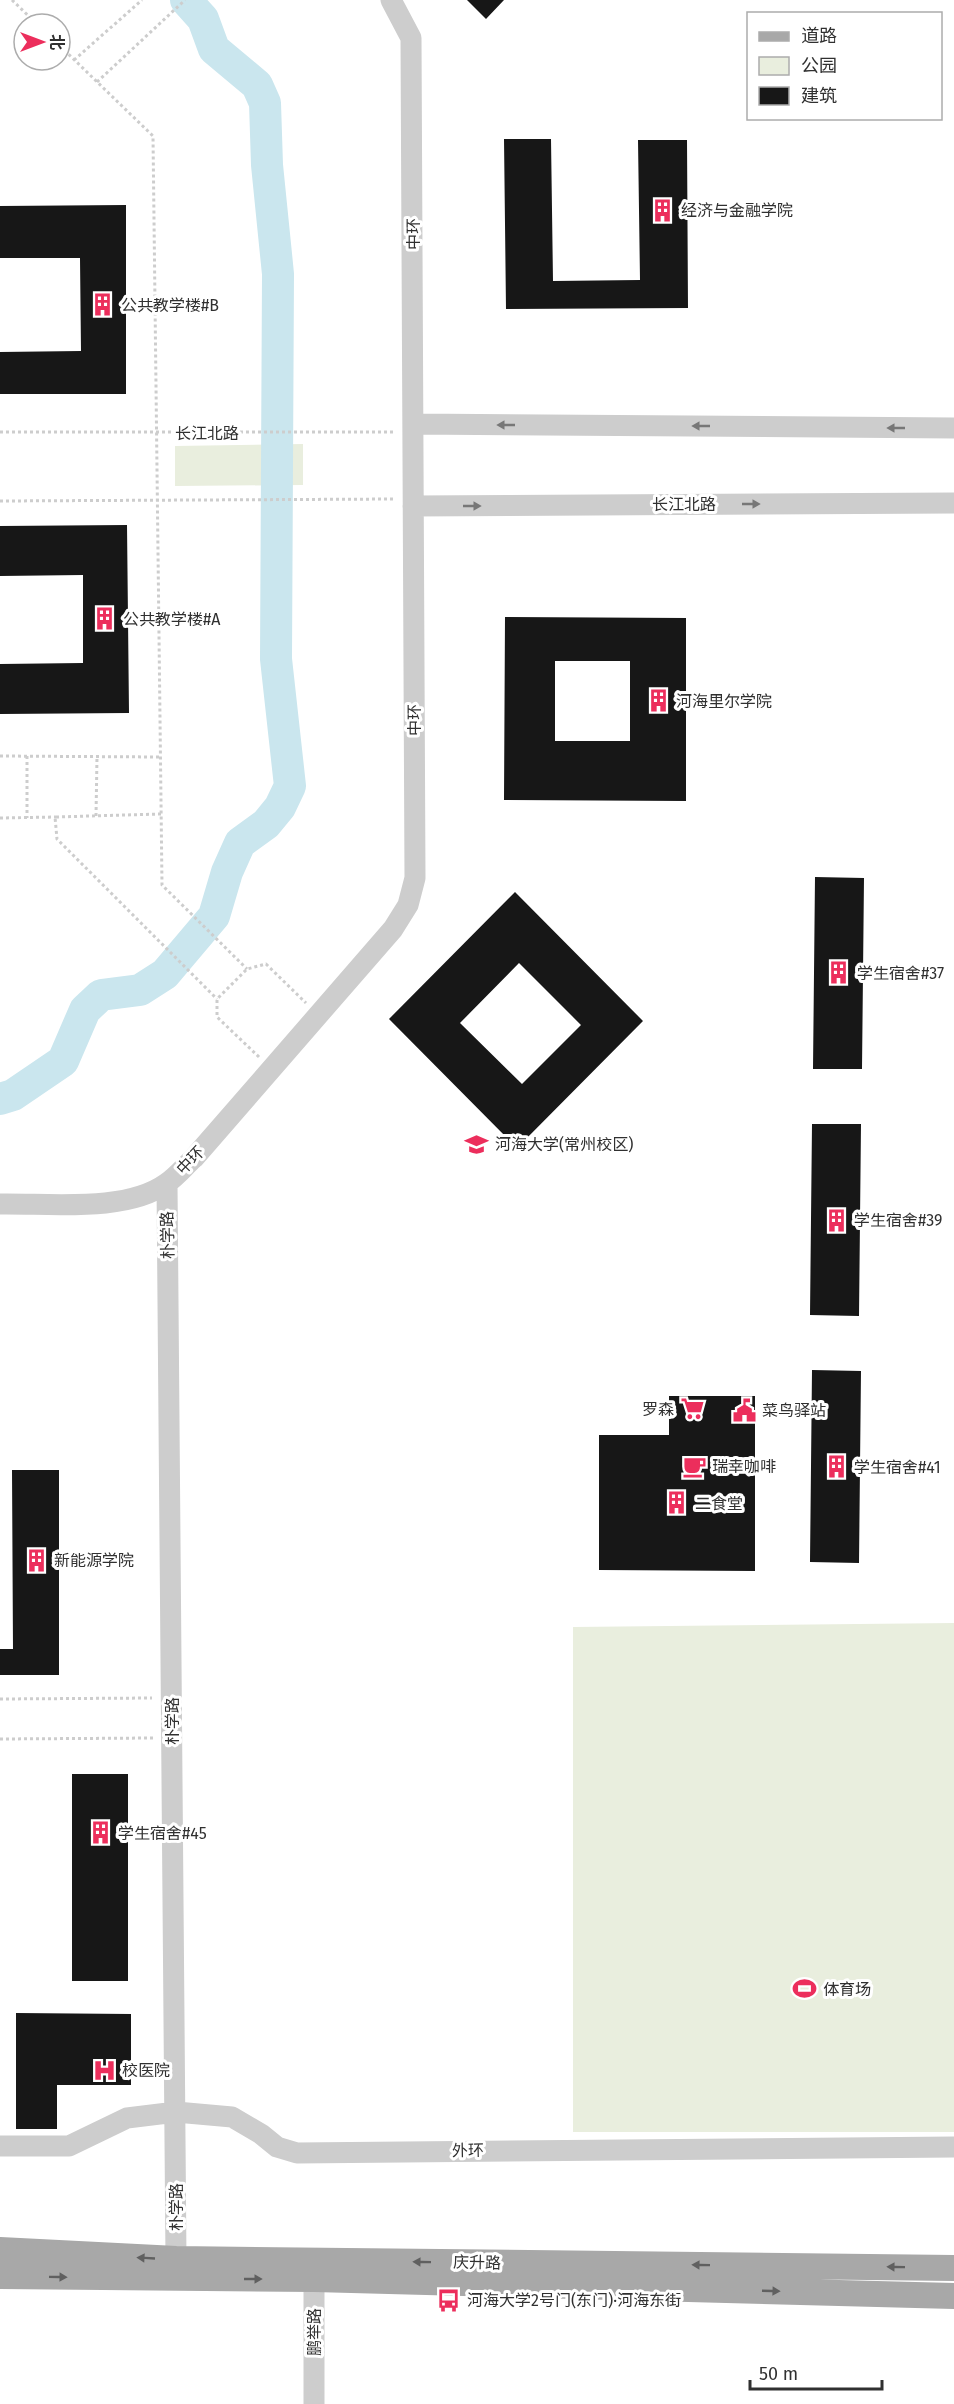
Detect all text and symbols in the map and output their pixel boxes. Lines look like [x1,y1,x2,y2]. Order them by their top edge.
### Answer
north arrow [12,12,72,72]
legend [747,12,942,120]
text: 道路 [801,25,837,47]
text: 北 [47,34,66,50]
text: 公园 [801,55,837,77]
text: 建筑 [801,85,837,107]
building icon: 经济与金融学院 [650,197,676,223]
place label: 经济与金融学院 [681,201,793,220]
street label: 中环 [404,218,423,250]
building icon: 公共教学楼#B [90,292,116,318]
place label: 公共教学楼#B [121,296,219,315]
one-way arrow [496,420,515,430]
one-way arrow [691,422,710,431]
one-way arrow [886,423,905,433]
street label: 长江北路 [175,424,239,443]
street label: 长江北路 [652,495,716,514]
one-way arrow [741,499,760,509]
one-way arrow [462,501,481,511]
building icon: 公共教学楼#A [92,606,118,632]
place label: 公共教学楼#A [123,610,221,629]
building icon: 河海里尔学院 [645,688,671,714]
place label: 河海里尔学院 [676,692,772,711]
street label: 中环 [405,704,424,736]
building icon: 学生宿舍#37 [826,960,852,986]
place label: 学生宿舍#37 [857,964,944,983]
school or university icon: 河海大学(常州校区) [464,1131,490,1157]
place label: 河海大学(常州校区) [495,1135,633,1154]
street label: 中环 [172,1142,208,1178]
building icon: 学生宿舍#39 [823,1207,849,1233]
street label: 朴学路 [158,1211,177,1259]
place label: 学生宿舍#39 [854,1211,942,1230]
supermarket icon: 罗森 [679,1396,705,1422]
public building icon: 菜鸟驿站 [731,1397,757,1423]
place label: 罗森 [642,1400,674,1419]
place label: 菜鸟驿站 [762,1401,826,1420]
cafe icon: 瑞幸咖啡 [681,1453,707,1479]
building icon: 学生宿舍#41 [823,1454,849,1480]
place label: 瑞幸咖啡 [712,1457,776,1476]
place label: 学生宿舍#41 [854,1458,941,1477]
building icon: 二食堂 [664,1490,690,1516]
place label: 二食堂 [695,1494,743,1513]
building icon: 新能源学院 [23,1547,49,1573]
place label: 新能源学院 [54,1551,134,1570]
street label: 朴学路 [163,1697,182,1745]
building icon: 学生宿舍#45 [87,1820,113,1846]
place label: 学生宿舍#45 [118,1824,207,1843]
sports icon: 体育场 [792,1976,818,2002]
place label: 体育场 [823,1980,871,1999]
hospital icon: 校医院 [91,2057,117,2083]
place label: 校医院 [122,2061,170,2080]
street label: 外环 [452,2141,484,2160]
street label: 朴学路 [167,2183,186,2231]
one-way arrow [136,2253,155,2262]
street label: 庆升路 [453,2253,501,2272]
one-way arrow [412,2257,431,2267]
one-way arrow [691,2260,710,2270]
one-way arrow [886,2262,905,2272]
one-way arrow [49,2272,68,2282]
one-way arrow [244,2274,263,2284]
bus stop icon: 河海大学2号门(东门)·河海东街 [436,2287,462,2313]
one-way arrow [761,2287,780,2296]
place label: 河海大学2号门(东门)·河海东街 [467,2291,681,2310]
street label: 鹏举路 [305,2308,324,2356]
scale bar [750,2353,882,2391]
text: 50 m [759,2363,798,2385]

